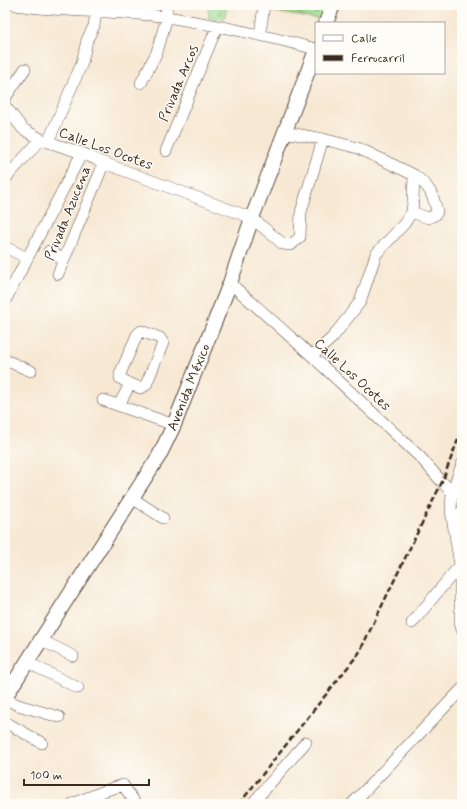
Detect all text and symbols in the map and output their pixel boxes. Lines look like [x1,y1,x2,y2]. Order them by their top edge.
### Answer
legend [315,22,445,74]
text: Calle [351,31,377,47]
street label: Privada Arcos [155,42,203,124]
text: Ferrocarril [351,51,405,67]
street label: Calle Los Ocotes [56,124,155,174]
street label: Privada Azucena [41,163,95,263]
street label: Calle Los Ocotes [310,335,394,415]
street label: Avenida México [163,341,215,434]
scale bar [24,761,149,787]
text: 100 m [30,768,62,784]

